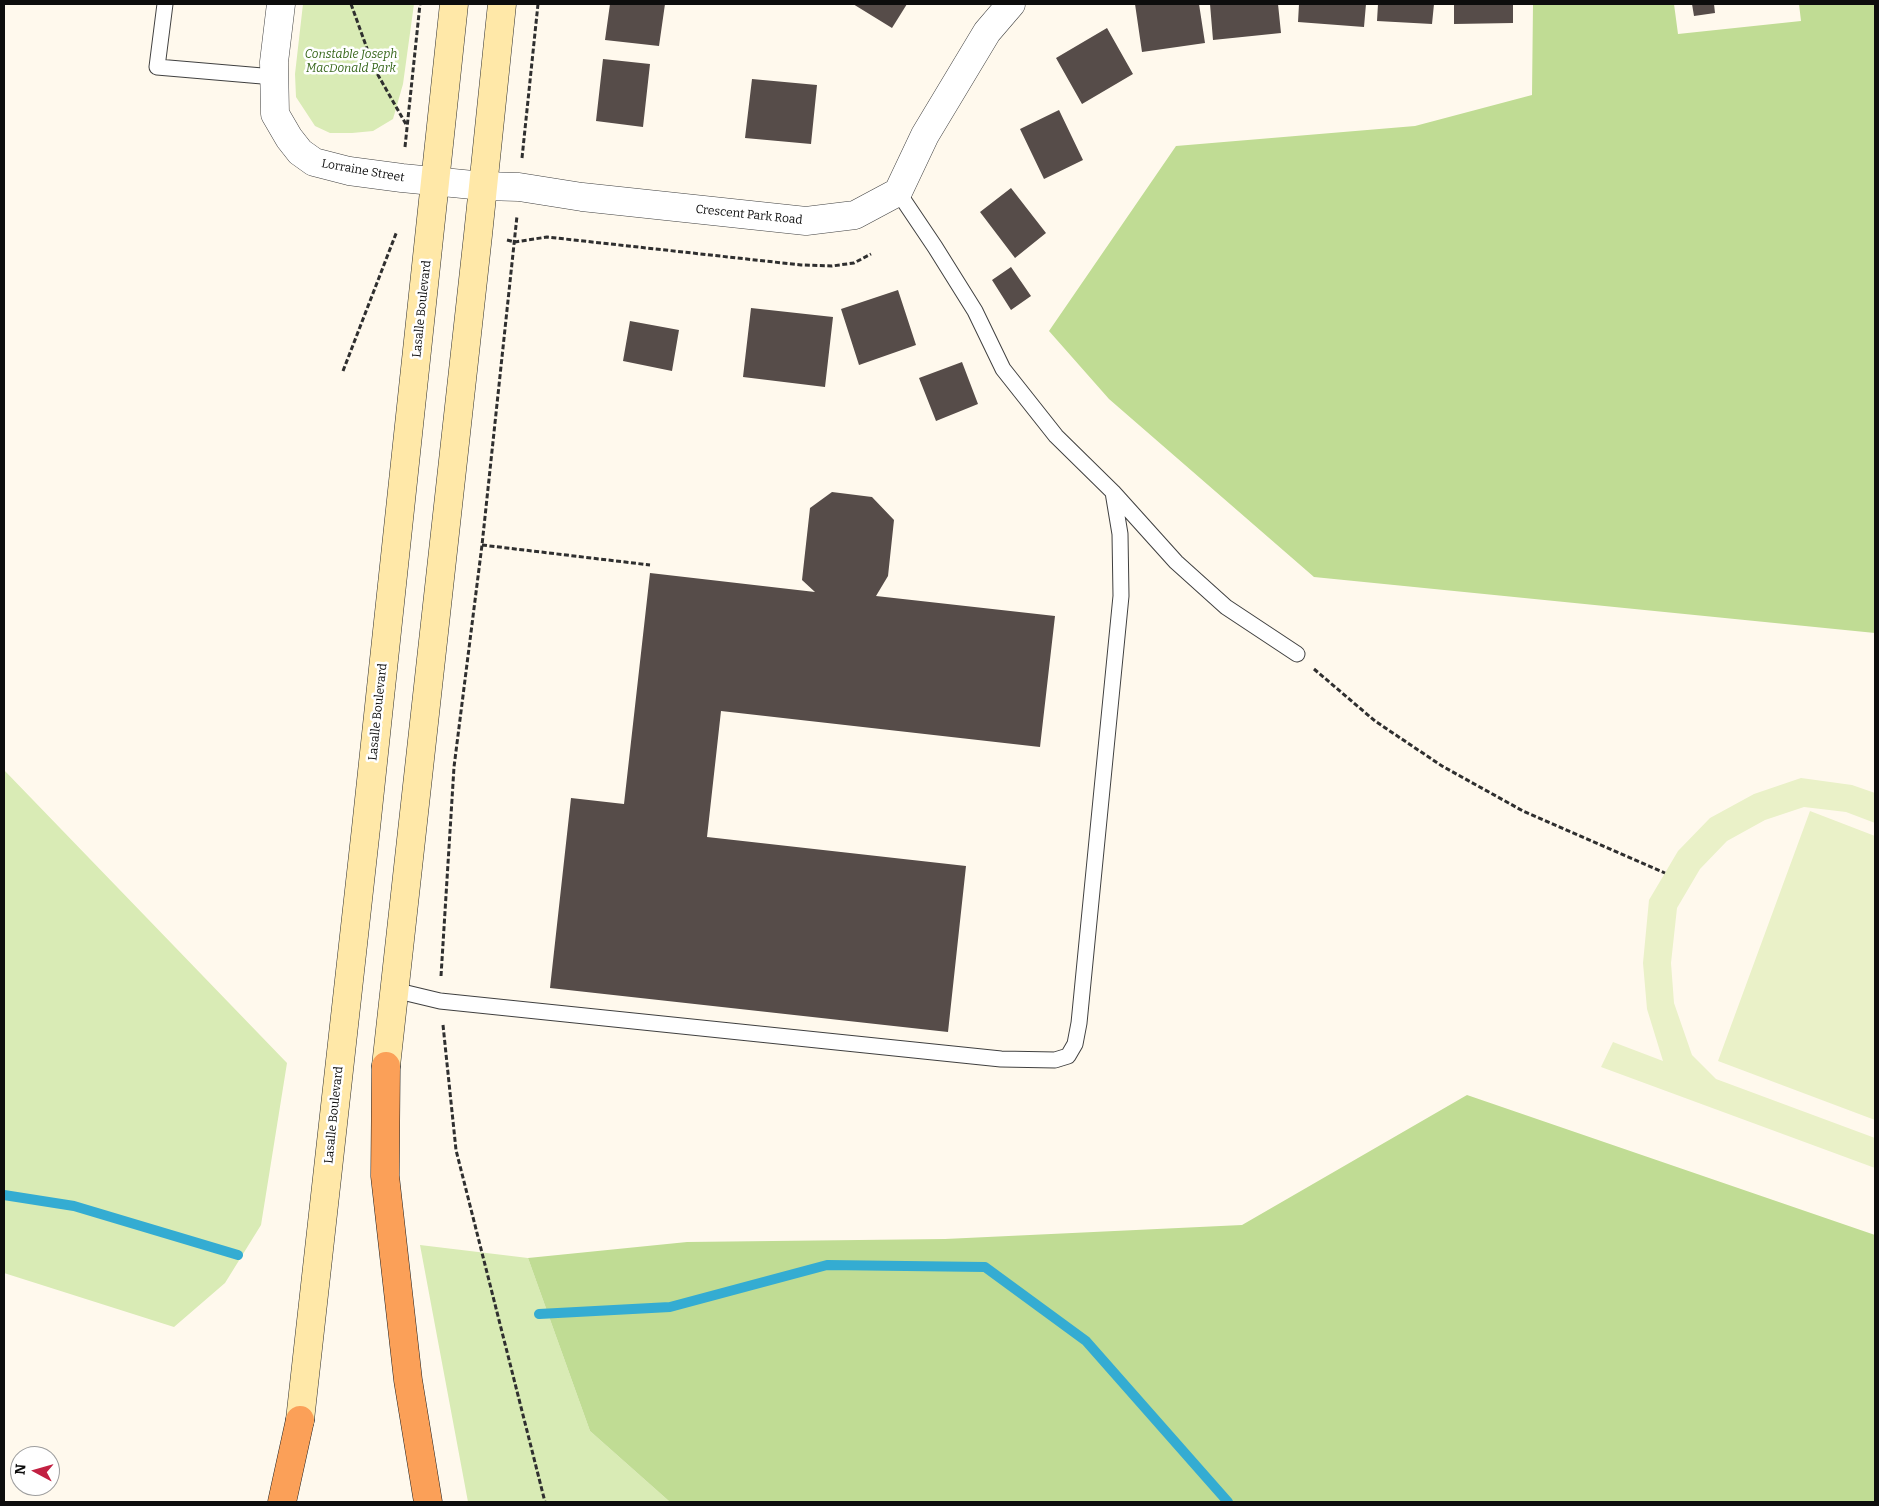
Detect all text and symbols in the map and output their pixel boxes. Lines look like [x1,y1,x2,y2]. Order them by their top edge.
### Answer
park label: Constable Joseph MacDonald Park [305,48,397,76]
street label: Lorraine Street [320,157,406,185]
street label: Crescent Park Road [695,202,803,228]
street label: Lasalle Boulevard [410,260,434,358]
street label: Lasalle Boulevard [366,663,390,761]
street label: Lasalle Boulevard [322,1066,346,1164]
north arrow [10,1446,60,1496]
text: N [12,1463,30,1476]

